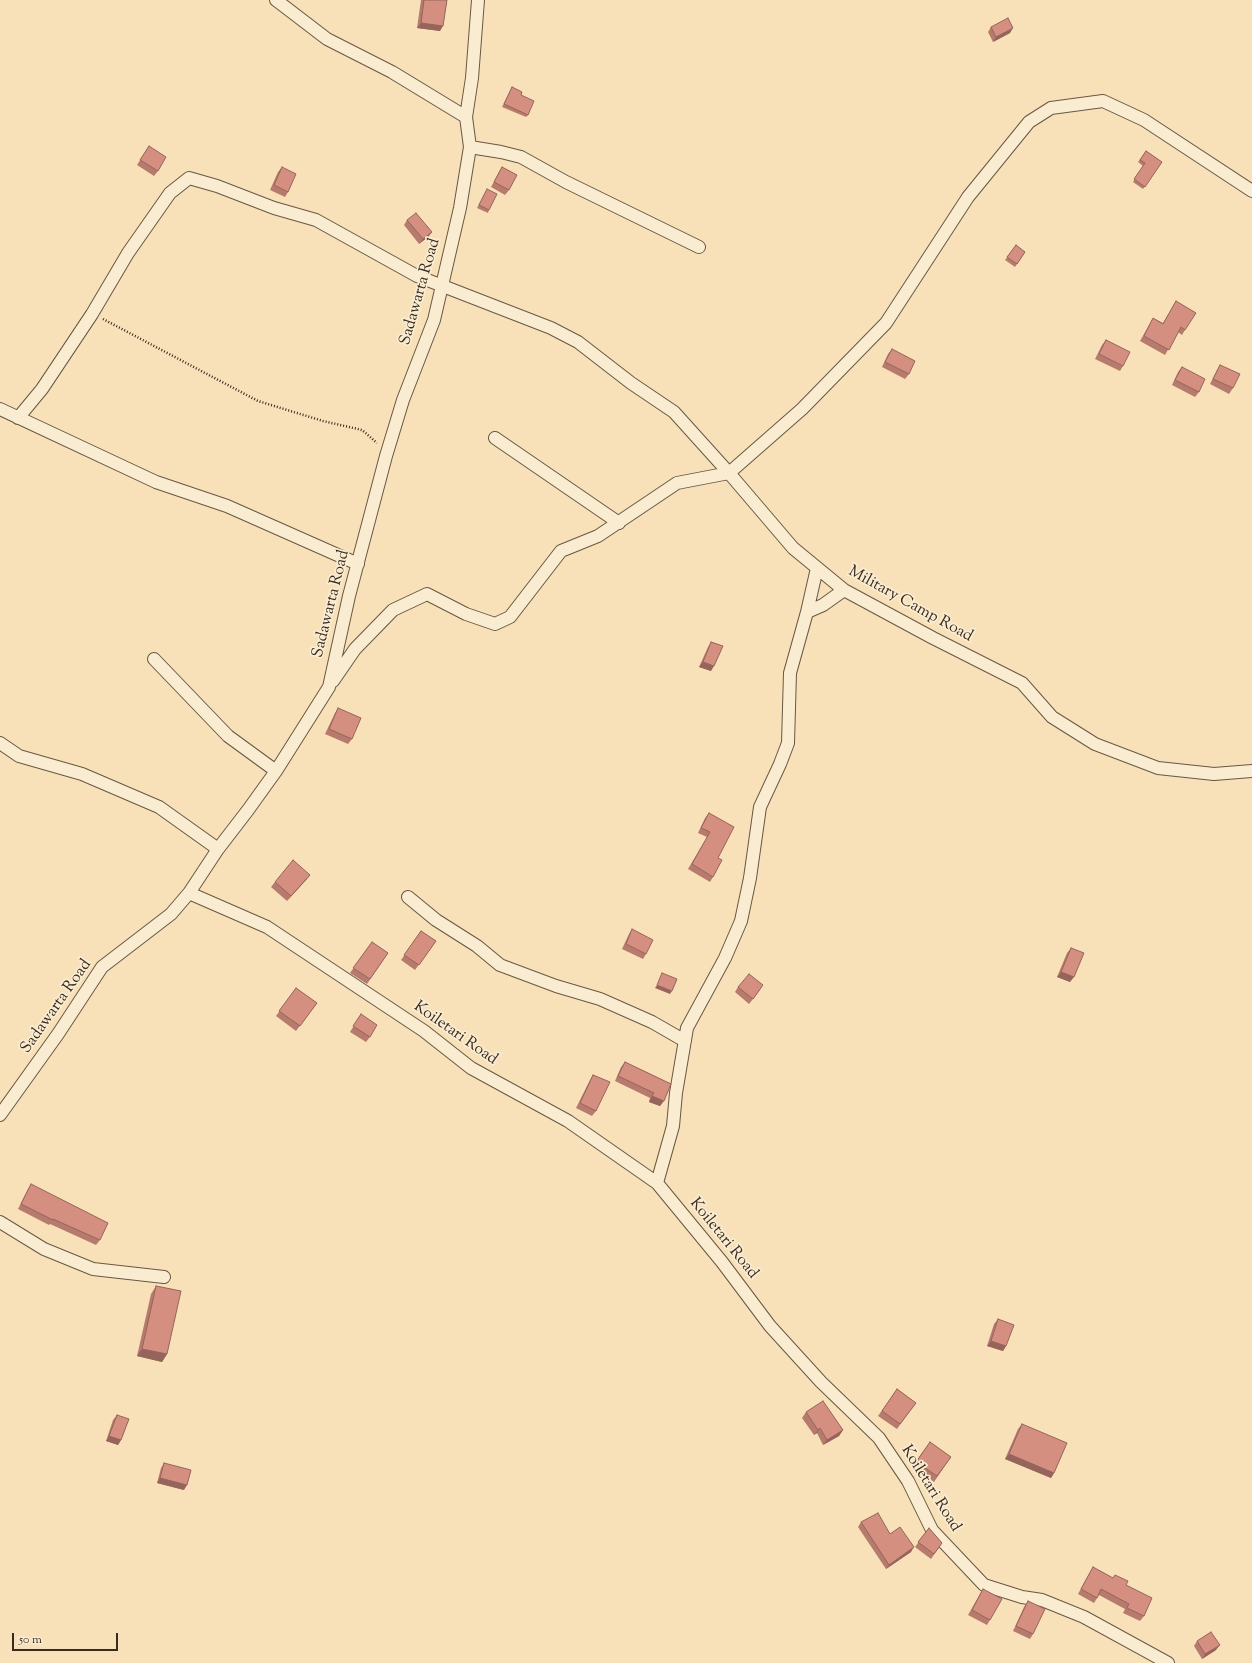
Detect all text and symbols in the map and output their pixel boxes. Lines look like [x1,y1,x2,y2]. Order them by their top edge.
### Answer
street label: Sadawarta Road [397,236,445,348]
street label: Sadawarta Road [309,548,355,660]
street label: Military Camp Road [844,563,976,647]
street label: Sadawarta Road [18,956,96,1058]
street label: Koiletari Road [409,998,501,1070]
street label: Koiletari Road [685,1195,761,1283]
street label: Koiletari Road [896,1442,964,1536]
scale bar [14,1625,120,1651]
text: 50 m [19,1631,42,1649]

